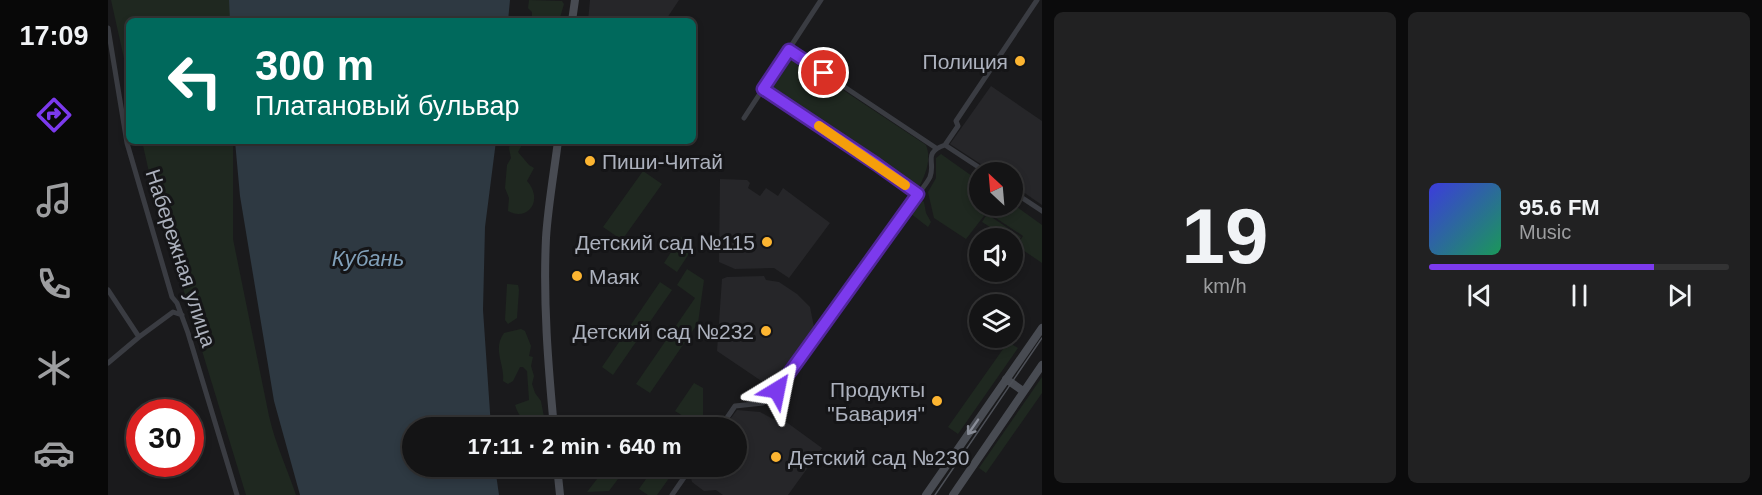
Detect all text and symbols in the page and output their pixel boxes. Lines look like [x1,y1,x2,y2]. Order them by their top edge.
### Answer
text: 17:09 [19,21,89,51]
icon: left [156,42,234,120]
text: 300 m [255,42,374,89]
pin [798,47,849,98]
place label: Полиция [923,50,1008,73]
marker: Полиция [1013,54,1027,68]
icon: arrive [807,56,840,89]
text: Платановый бульвар [255,91,520,121]
icon: directions [33,94,75,136]
place label: Пиши-Читай [602,150,723,173]
marker: Пиши-Читай [583,154,597,168]
north arrow [969,162,1023,216]
map controls [969,162,1023,348]
street label: Набережная улица [141,166,221,350]
icon: music [33,179,75,221]
text: 19 [1182,192,1268,280]
text: 95.6 FM [1519,195,1600,220]
text: Music [1519,221,1571,243]
button: sound [969,228,1023,282]
place label: Детский сад №115 [575,231,755,254]
marker: Детский сад №115 [760,235,774,249]
water label: Кубань [332,246,404,271]
icon: phone [33,263,75,305]
place label: Маяк [589,265,640,288]
marker: Маяк [570,269,584,283]
text: km/h [1203,275,1247,297]
icon: previous [1463,279,1496,312]
icon: pause [1563,279,1596,312]
icon: next [1663,279,1696,312]
button: layers [969,294,1023,348]
place label: Детский сад №232 [573,320,754,343]
marker: Детский сад №232 [759,324,773,338]
icon: climate [33,347,75,389]
position arrow [745,358,809,422]
place label: Продукты "Бавария" [827,378,925,425]
marker: Продукты "Бавария" [930,394,944,408]
speed limit sign: 30 [126,399,204,477]
one-way arrow [967,418,979,434]
icon: car [33,432,75,474]
text: 17:11 · 2 min · 640 m [468,434,682,459]
place label: Детский сад №230 [788,446,969,469]
marker: Детский сад №230 [769,450,783,464]

